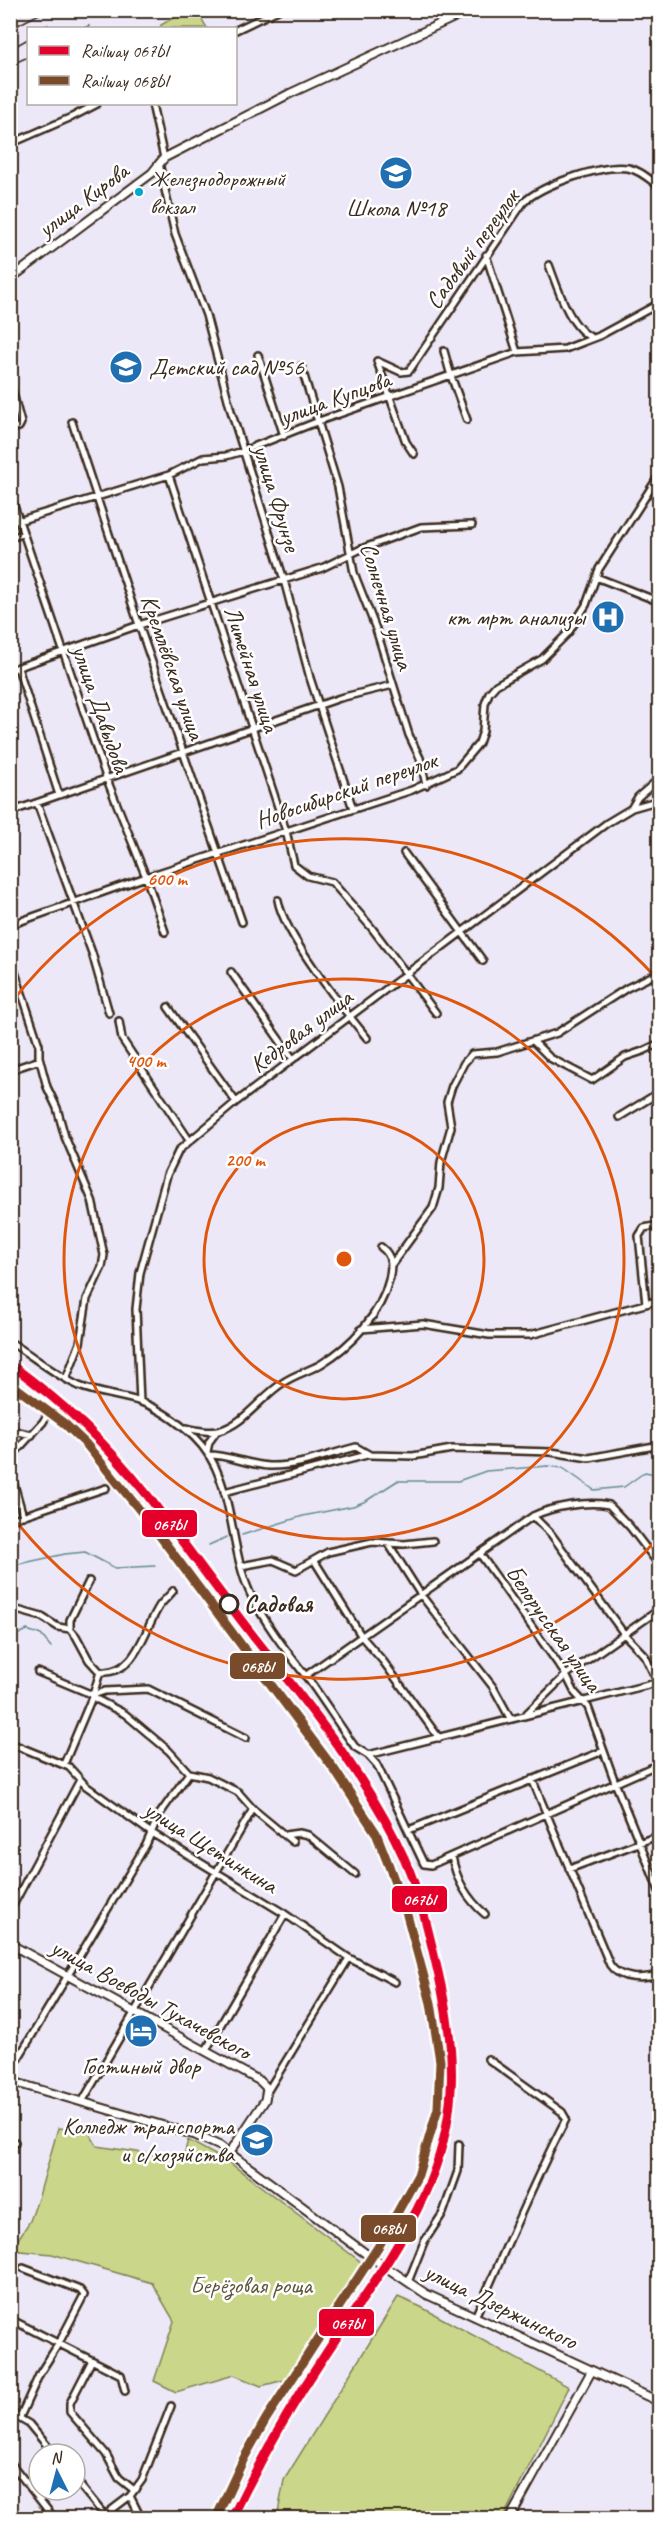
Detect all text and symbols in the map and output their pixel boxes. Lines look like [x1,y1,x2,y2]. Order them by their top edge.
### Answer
legend [27,27,237,105]
text: Railway 067Ы [81,40,171,62]
text: Railway 068Ы [81,70,171,92]
street label: улица Кирова [30,155,136,245]
school or university icon: Школа №18 [378,155,414,191]
place label: Железнодорожный вокзал [150,165,287,221]
street label: Садовый переулок [418,181,527,315]
marker: Железнодорожный вокзал [133,186,145,198]
place label: Школа №18 [346,193,448,223]
school or university icon: Детский сад №56 [108,349,144,385]
place label: Детский сад №56 [149,352,305,382]
street label: улица Купцова [274,363,396,433]
street label: улица Фрунзе [246,439,308,557]
street label: Солнечная улица [354,539,421,674]
street label: Кремлёвская улица [134,591,212,745]
hospital icon: кт мрт анализы [590,599,626,635]
street label: Литейная улица [218,602,287,737]
place label: кт мрт анализы [446,602,587,632]
street label: улица Давыдова [64,639,137,778]
street label: Новосибирский переулок [251,744,443,835]
text: 600 m [147,868,188,890]
street label: Кедровая улица [244,982,359,1079]
text: 400 m [127,1050,167,1072]
text: 200 m [226,1149,266,1171]
centre of rings [334,1249,354,1269]
line badge: 067Ы [141,1509,198,1538]
text: 067Ы [153,1515,189,1535]
street label: Белорусская улица [499,1559,610,1698]
place label: Садовая [244,1589,314,1619]
marker: Садовая [219,1594,239,1614]
line badge: 068Ы [229,1652,286,1680]
text: 068Ы [241,1657,277,1677]
street label: улица Щетинкина [137,1793,285,1901]
line badge: 067Ы [391,1885,448,1913]
text: 067Ы [403,1890,439,1910]
street label: улица Воеводы Тухачевского [44,1931,258,2068]
hotel icon: Гостиный двор [123,2013,159,2049]
place label: Гостиный двор [82,2051,202,2081]
place label: Колледж транспорта и с/хозяйства [63,2111,236,2169]
school or university icon: Колледж транспорта и с/хозяйства [239,2122,275,2158]
line badge: 068Ы [360,2214,417,2243]
text: 068Ы [372,2219,408,2239]
street label: улица Дзержинского [418,2255,584,2357]
park label: Берёзовая роща [190,2270,313,2301]
line badge: 067Ы [318,2308,375,2337]
text: 067Ы [331,2314,367,2334]
north arrow [27,2442,87,2502]
text: N [50,2447,65,2469]

